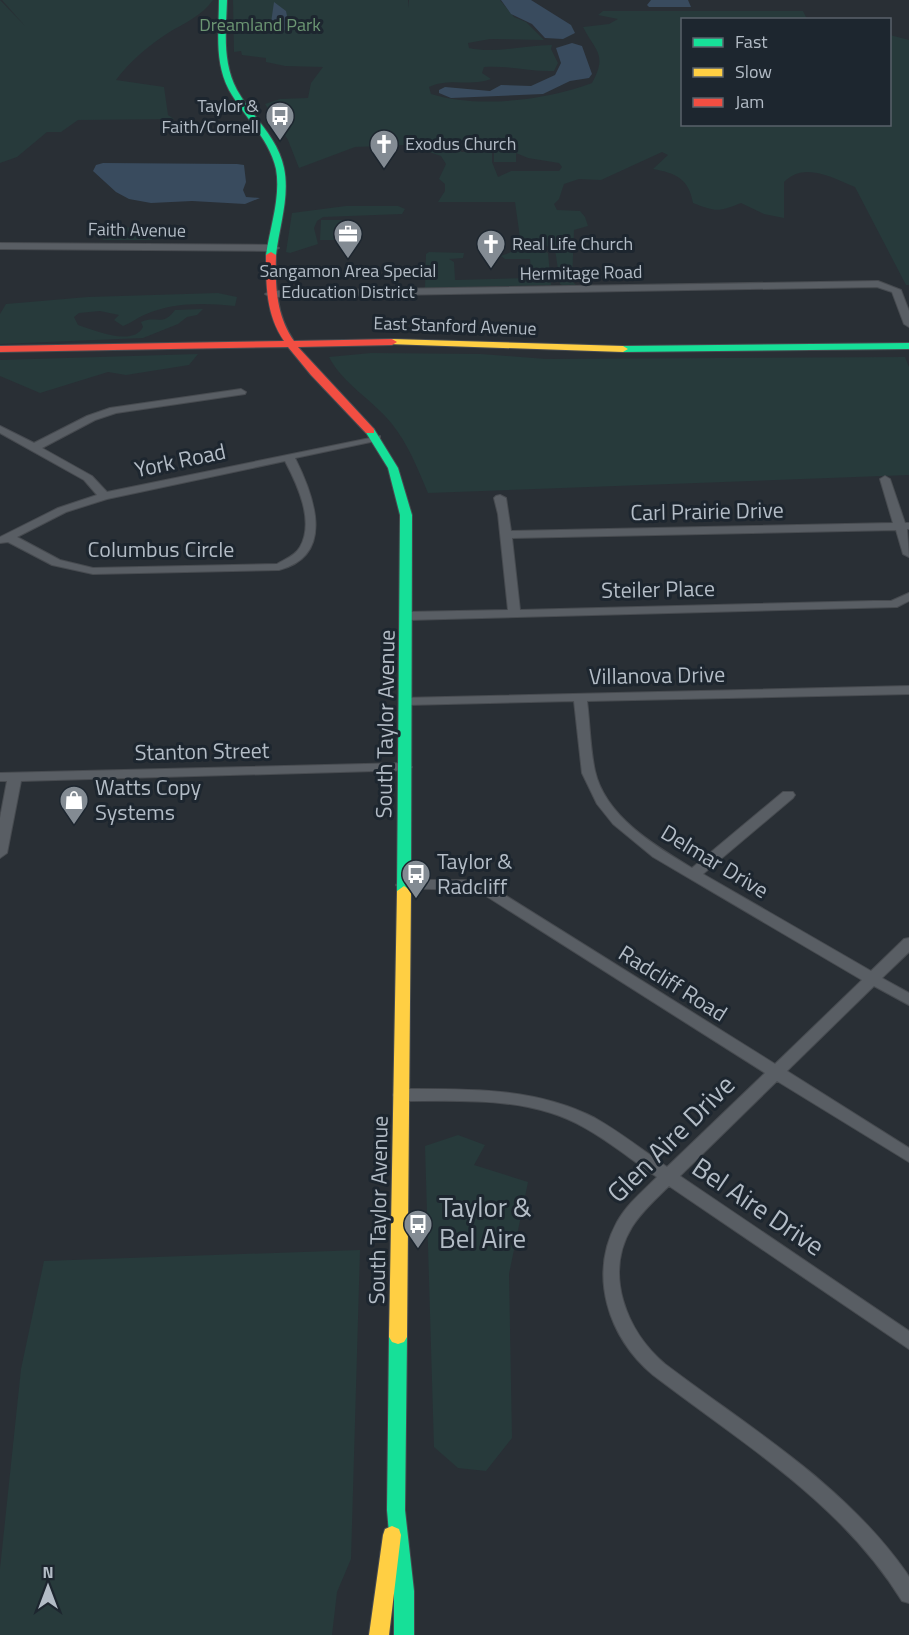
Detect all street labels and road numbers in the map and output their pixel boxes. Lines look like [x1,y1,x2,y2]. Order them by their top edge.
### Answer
street label: Faith Avenue [88,215,186,244]
street label: Hermitage Road [519,258,643,287]
street label: East Stanford Avenue [373,309,537,342]
street label: York Road [131,434,229,486]
street label: Carl Prairie Drive [630,493,784,529]
street label: Columbus Circle [88,532,234,566]
street label: Steiler Place [601,571,715,607]
street label: South Taylor Avenue [366,629,404,819]
street label: Villanova Drive [588,657,726,693]
street label: Stanton Street [134,733,270,769]
street label: Delmar Drive [655,815,775,907]
street label: Radcliff Road [612,936,734,1030]
street label: Glen Aire Drive [597,1065,743,1211]
street label: South Taylor Avenue [359,1115,397,1305]
street label: Bel Aire Drive [684,1146,833,1265]

